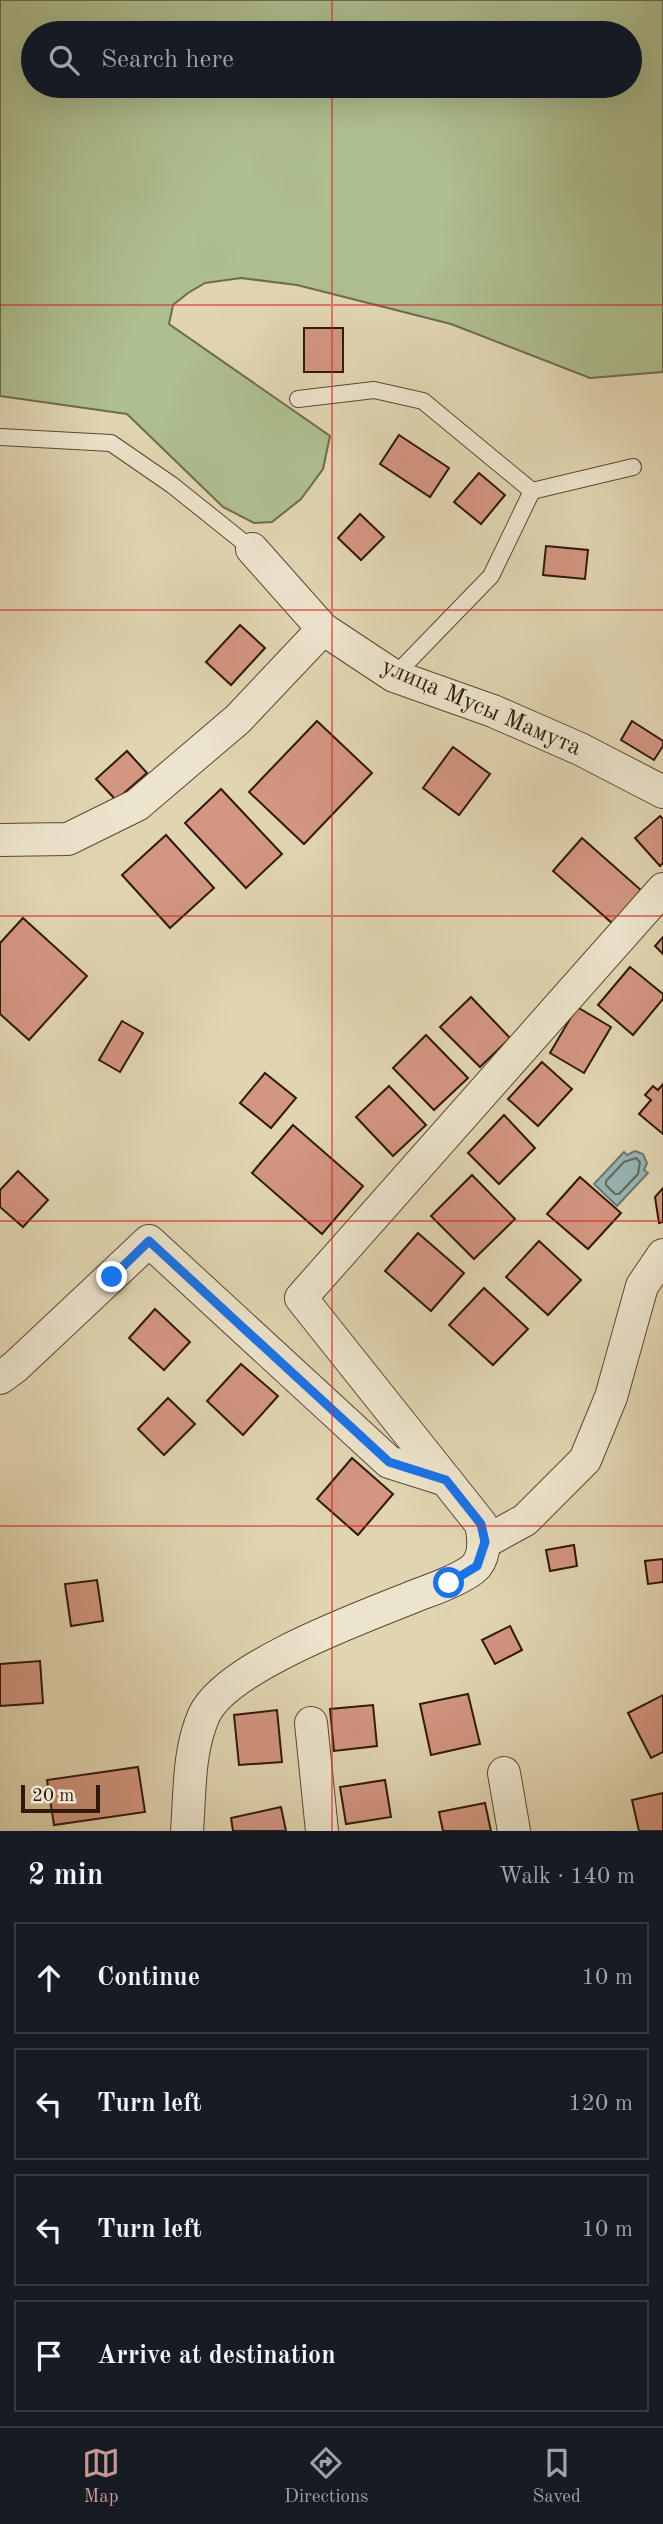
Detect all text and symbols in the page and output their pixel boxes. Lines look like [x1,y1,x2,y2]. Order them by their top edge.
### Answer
search box [21,21,642,98]
icon: search [45,41,83,79]
text: Search here [101,47,234,73]
street label: улица Мусы Мамута [378,655,585,761]
route end [96,1261,127,1292]
route start [433,1567,464,1598]
scale bar [21,1782,100,1814]
text: 20 m [32,1787,74,1806]
text: 2 min [28,1861,103,1891]
text: Walk · 140 m [499,1865,635,1888]
icon: ahead [30,1959,68,1997]
text: Continue [97,1965,200,1991]
text: 10 m [582,1966,633,1989]
icon: left [30,2085,68,2123]
text: Turn left [97,2091,202,2117]
text: 120 m [568,2092,633,2115]
icon: left [30,2211,68,2249]
text: Turn left [97,2217,202,2243]
text: 10 m [582,2218,633,2241]
icon: arrive [30,2337,68,2375]
text: Arrive at destination [97,2343,336,2369]
tab: Map [82,2444,120,2509]
tab: Directions [284,2444,369,2509]
tab: Saved [533,2444,581,2509]

